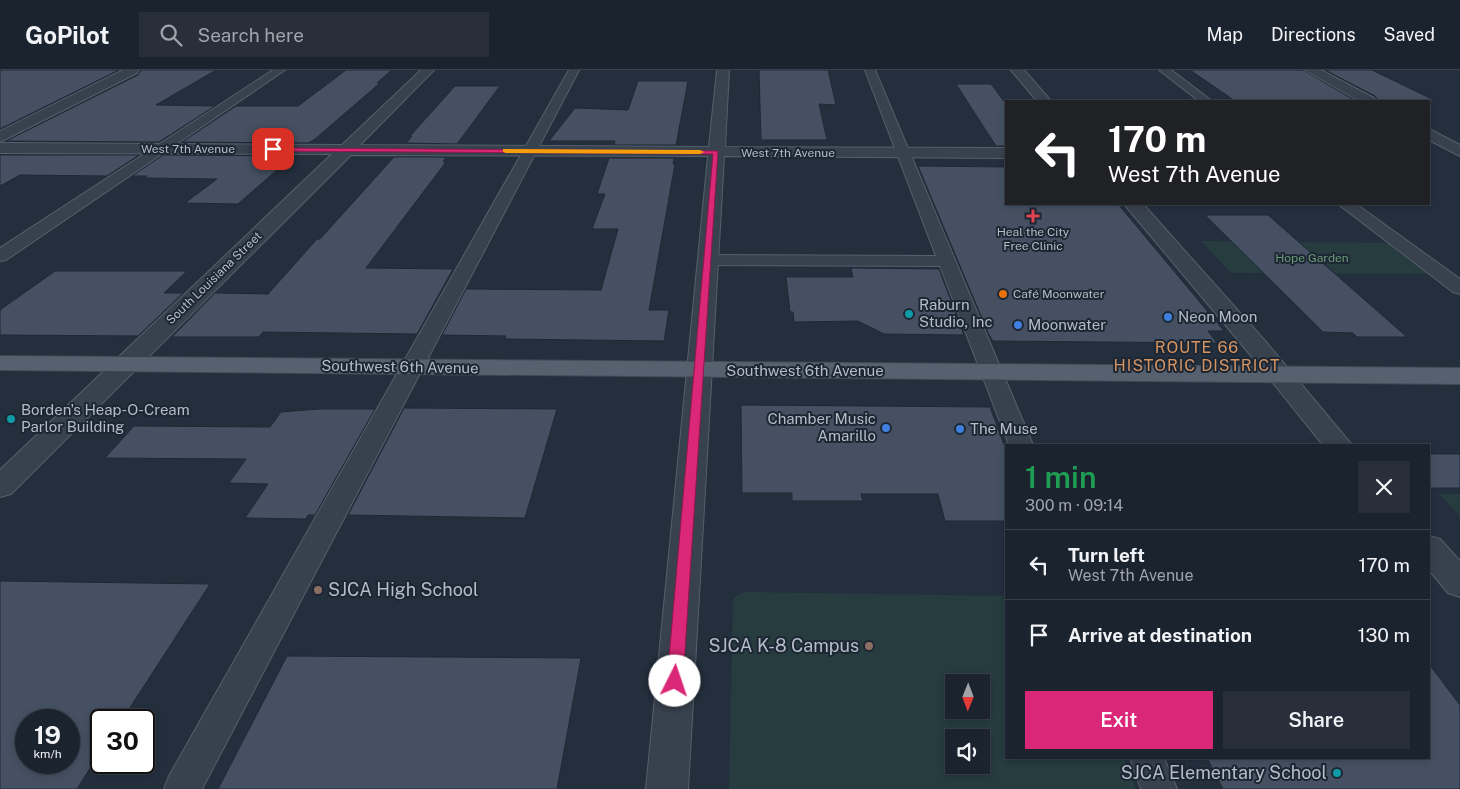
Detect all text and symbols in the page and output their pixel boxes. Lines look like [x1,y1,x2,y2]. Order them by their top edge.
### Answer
search box [139,12,489,57]
text: GoPilot [25,21,109,49]
icon: search [157,21,185,49]
text: Search here [197,24,304,46]
text: Map [1206,24,1243,45]
text: Directions [1271,24,1356,45]
text: Saved [1384,24,1435,45]
text: 170 m [1108,119,1206,160]
icon: left [1025,120,1090,185]
pin [252,128,294,170]
icon: arrive [259,135,287,163]
street label: West 7th Avenue [141,142,235,156]
street label: West 7th Avenue [741,146,835,160]
text: West 7th Avenue [1108,161,1281,187]
marker: Heal the City Free Clinic [1026,209,1040,223]
place label: Heal the City Free Clinic [997,225,1070,253]
street label: South Louisiana Street [163,229,265,327]
park label: Hope Garden [1275,251,1349,265]
place label: Café Moonwater [1013,287,1105,301]
marker: Café Moonwater [997,288,1009,300]
place label: Raburn Studio, Inc [919,296,993,330]
marker: Raburn Studio, Inc [903,308,915,320]
place label: Neon Moon [1178,308,1257,325]
marker: Neon Moon [1162,311,1174,323]
place label: Moonwater [1028,316,1106,333]
marker: Moonwater [1012,319,1024,331]
district label: ROUTE 66 HISTORIC DISTRICT [1114,338,1280,375]
street label: Southwest 6th Avenue [321,357,479,376]
street label: Southwest 6th Avenue [726,362,884,379]
place label: Borden's Heap-O-Cream Parlor Building [21,401,190,435]
place label: Chamber Music Amarillo [767,410,876,444]
marker: Borden's Heap-O-Cream Parlor Building [5,413,17,425]
place label: The Muse [970,420,1038,437]
marker: Chamber Music Amarillo [880,422,892,434]
marker: The Muse [954,423,966,435]
text: 1 min [1025,459,1096,495]
button: close [1358,461,1410,513]
text: 300 m · 09:14 [1025,496,1123,515]
text: Turn left [1068,544,1145,566]
icon: left [1025,551,1053,579]
text: 170 m [1359,554,1410,576]
text: West 7th Avenue [1068,566,1193,585]
place label: SJCA High School [328,579,478,600]
marker: SJCA High School [312,584,324,596]
icon: arrive [1025,621,1053,649]
text: Arrive at destination [1068,624,1252,646]
text: 130 m [1358,624,1410,646]
place label: SJCA K-8 Campus [709,635,859,656]
marker: SJCA K-8 Campus [863,640,875,652]
position arrow [648,654,700,706]
north arrow [945,674,990,719]
map controls [945,674,990,774]
button: Exit [1025,691,1213,749]
button: Share [1223,691,1410,749]
speed limit sign: 30 [90,709,155,774]
text: 19 [34,720,61,750]
button: sound [945,729,990,774]
text: km/h [33,747,62,761]
place label: SJCA Elementary School [1121,762,1327,783]
marker: SJCA Elementary School [1331,767,1343,779]

